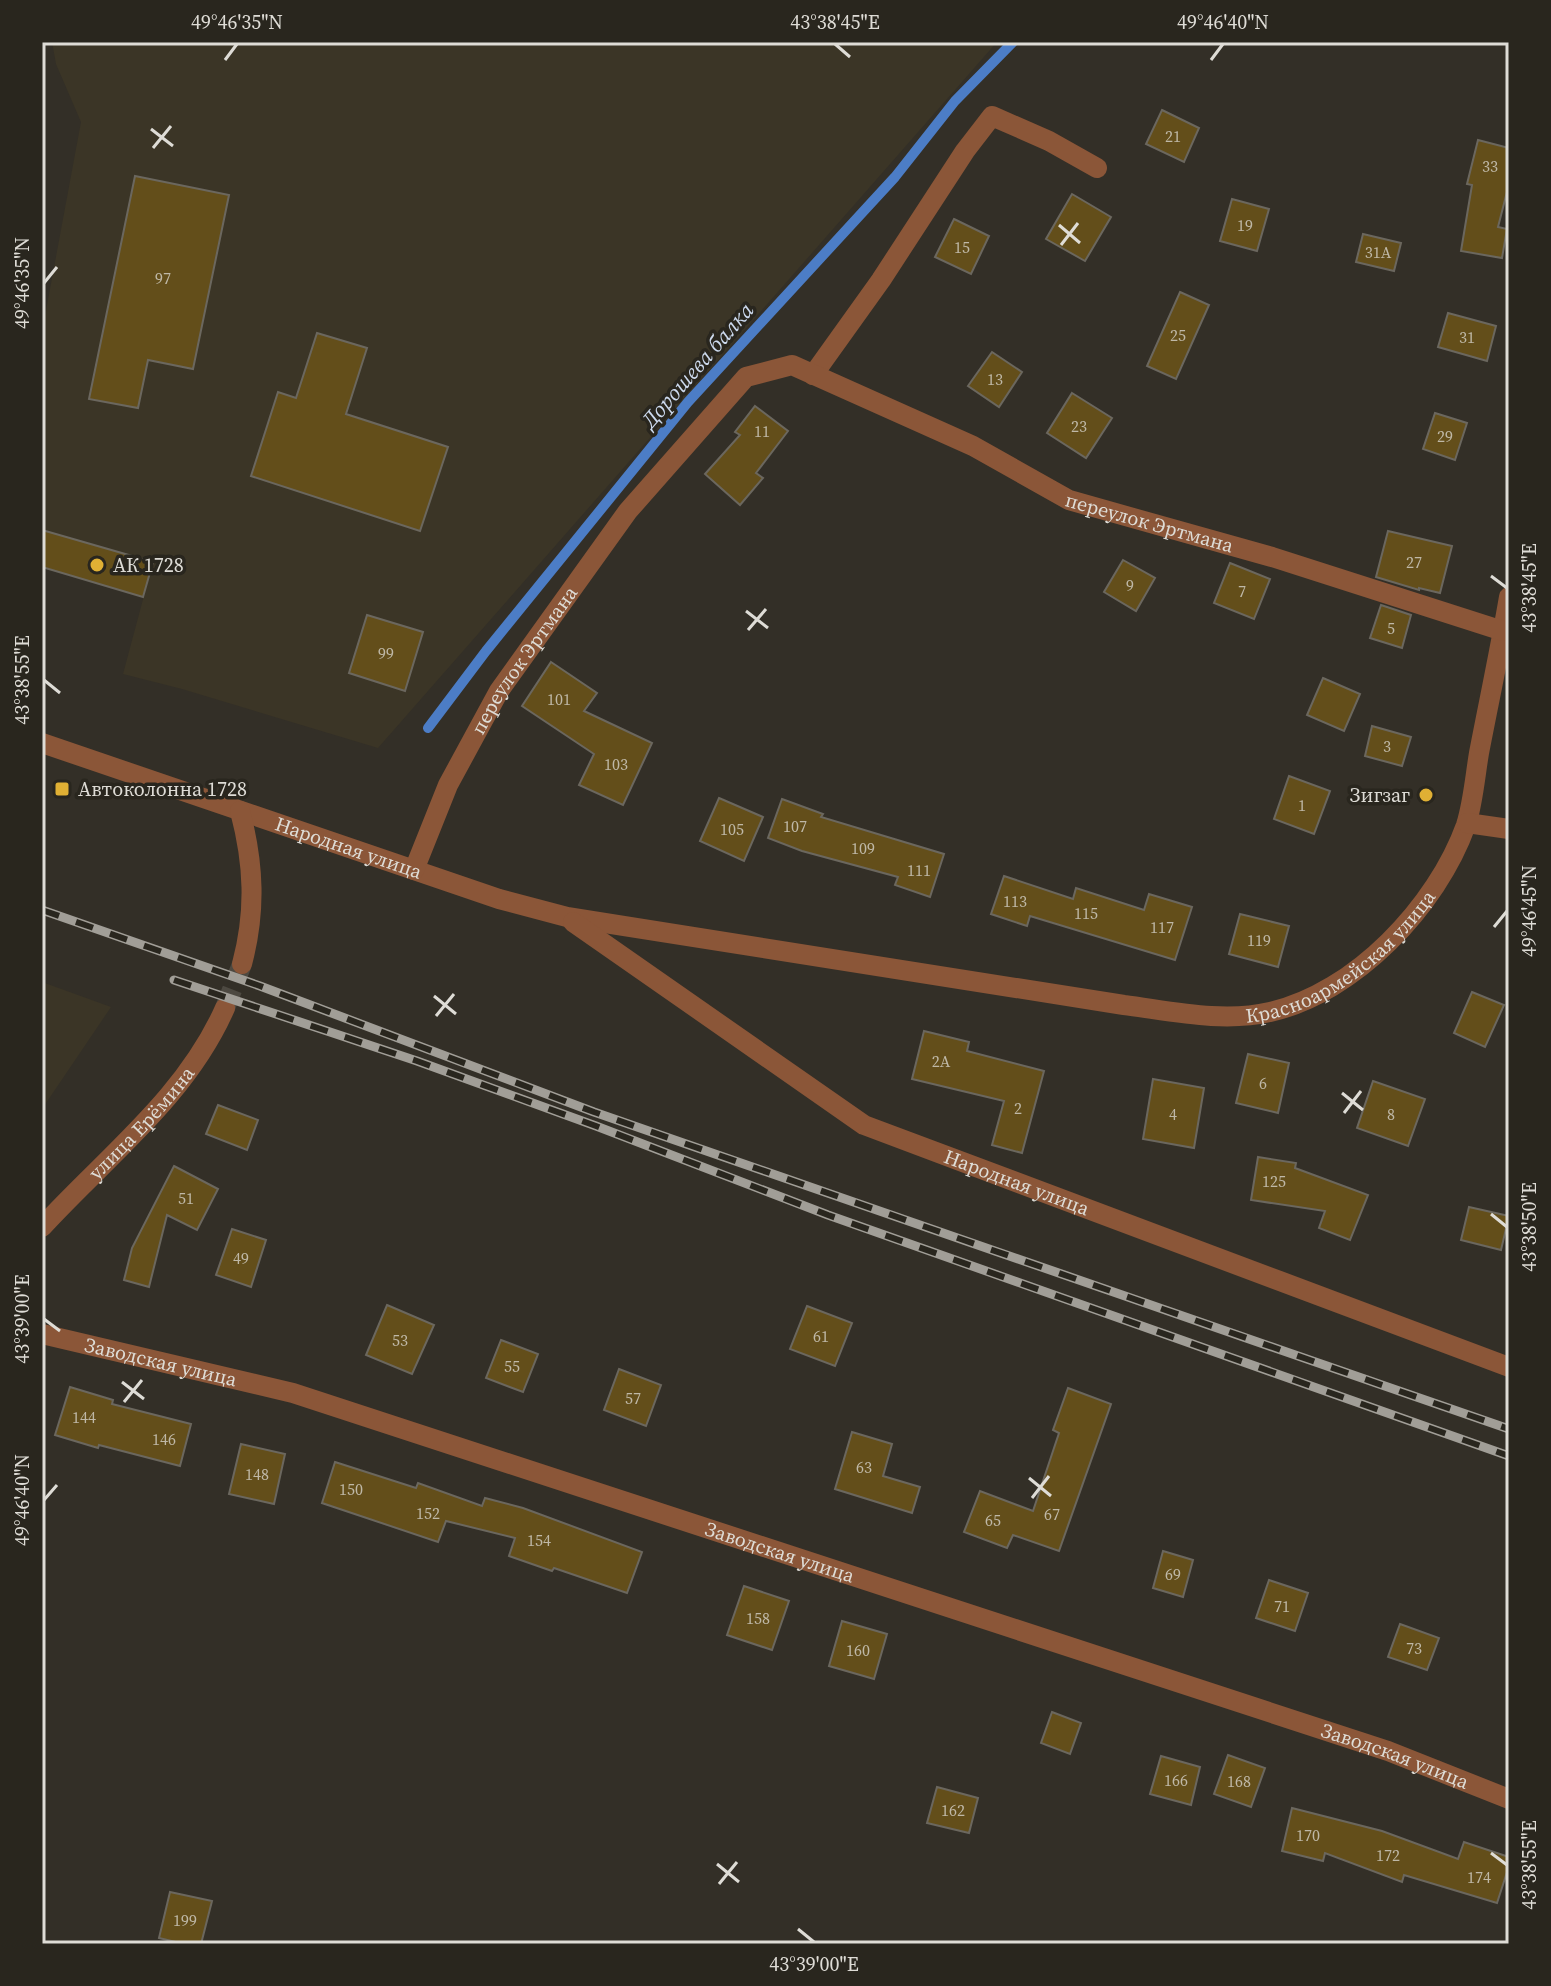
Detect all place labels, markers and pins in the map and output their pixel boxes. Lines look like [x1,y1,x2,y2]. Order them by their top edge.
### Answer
place label: АК 1728 [113,551,184,579]
marker: АК 1728 [88,556,106,574]
place label: Автоколонна 1728 [78,775,247,803]
marker: Автоколонна 1728 [53,780,71,798]
place label: Зигзаг [1350,781,1410,809]
marker: Зигзаг [1417,786,1435,804]

